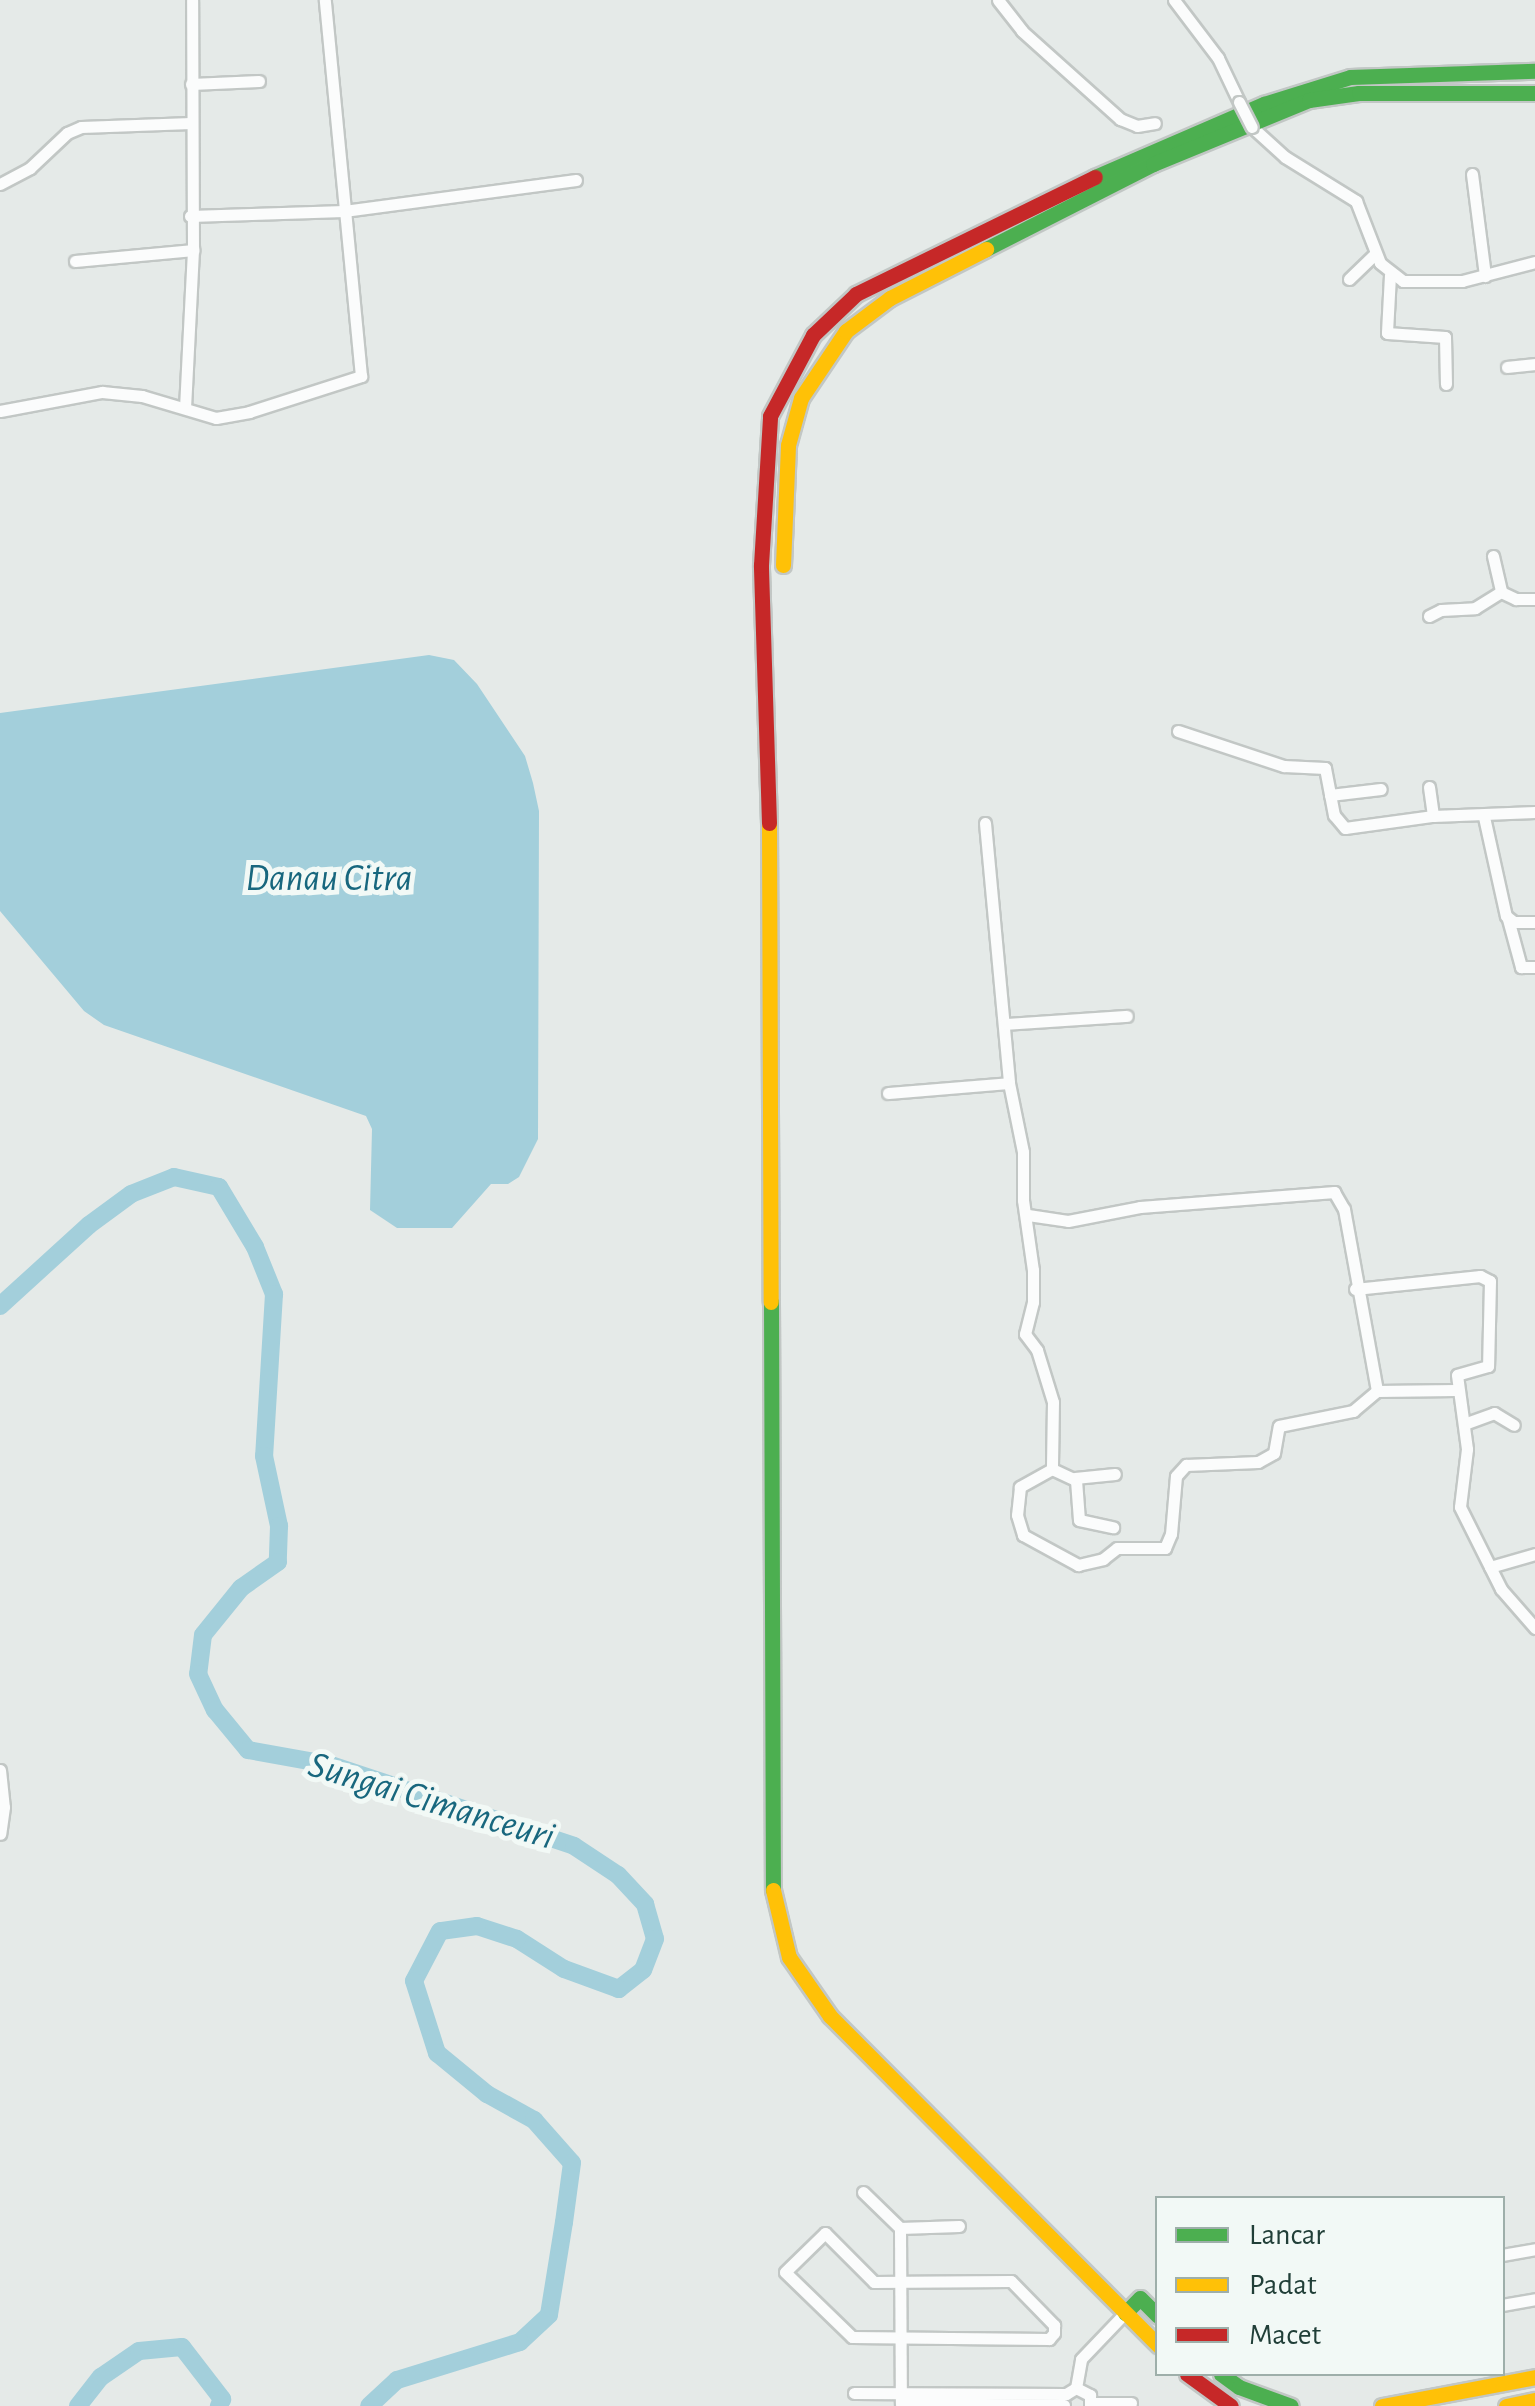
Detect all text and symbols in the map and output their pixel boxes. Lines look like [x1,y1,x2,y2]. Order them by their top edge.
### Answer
water label: Danau Citra [246,857,412,903]
water label: Sungai Cimanceuri [303,1743,559,1861]
legend [1155,2196,1505,2376]
text: Lancar [1249,2220,1325,2250]
text: Padat [1249,2270,1317,2300]
text: Macet [1249,2320,1321,2350]

